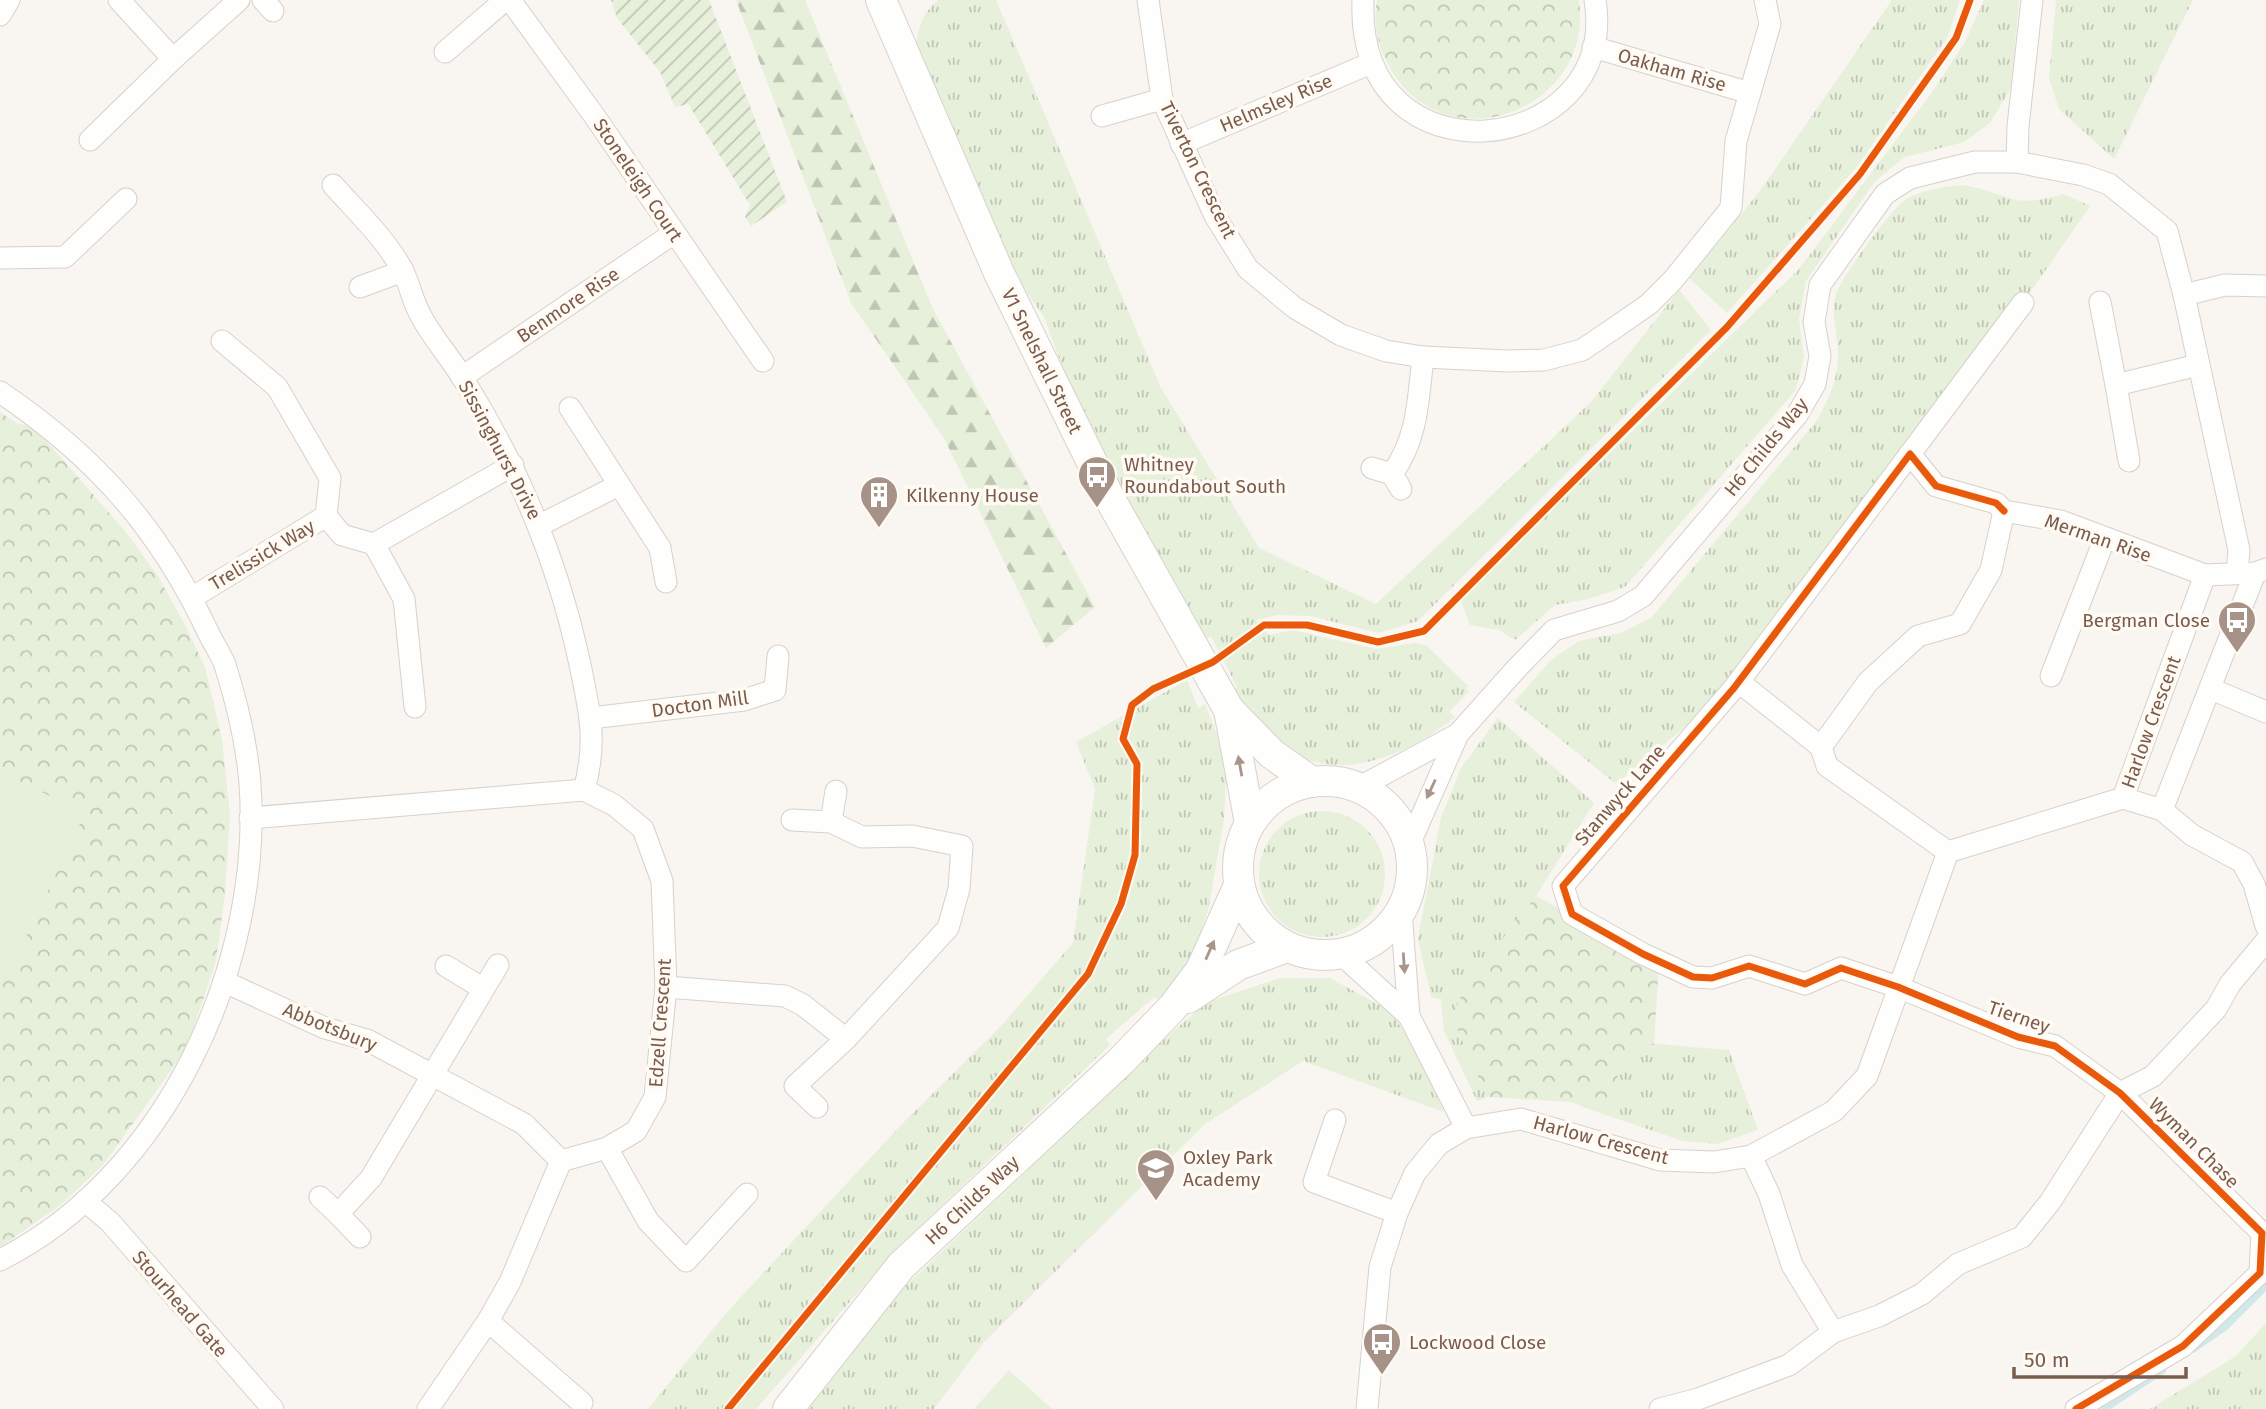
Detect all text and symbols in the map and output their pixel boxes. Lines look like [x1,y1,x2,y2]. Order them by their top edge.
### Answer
street label: Oakham Rise [1615,44,1729,96]
street label: Helmsley Rise [1216,69,1336,137]
street label: Tiverton Crescent [1155,98,1241,242]
street label: Stoneleigh Court [588,114,688,246]
street label: Benmore Rise [512,262,624,348]
street label: V1 Snelshall Street [997,285,1087,437]
street label: Sissinghurst Drive [454,377,546,523]
street label: H6 Childs Way [1719,393,1813,501]
place label: Whitney Roundabout South [1124,453,1286,498]
bus stop icon: Whitney Roundabout South [1076,454,1118,509]
building icon: Kilkenny House [858,474,900,529]
place label: Kilkenny House [906,484,1039,507]
street label: Merman Rise [2042,509,2154,567]
street label: Trelissick Way [205,514,319,595]
bus stop icon: Bergman Close [2216,599,2258,654]
place label: Bergman Close [2082,609,2210,632]
street label: Harlow Crescent [2116,653,2186,791]
street label: Docton Mill [650,686,750,722]
street label: Stanwyck Lane [1570,740,1670,850]
one-way arrow [1234,755,1245,777]
one-way arrow [1426,778,1437,799]
one-way arrow [1205,940,1216,961]
one-way arrow [1398,953,1409,975]
street label: Edzell Crescent [644,958,676,1088]
street label: Tierney [1985,996,2053,1038]
street label: Abbotsbury [280,998,381,1057]
street label: Wyman Chase [2144,1093,2244,1193]
street label: Harlow Crescent [1531,1111,1671,1169]
place label: Oxley Park Academy [1183,1146,1273,1191]
school or university icon: Oxley Park Academy [1135,1147,1177,1202]
street label: H6 Childs Way [920,1150,1024,1249]
street label: Stourhead Gate [127,1246,233,1362]
bus stop icon: Lockwood Close [1361,1321,1403,1376]
place label: Lockwood Close [1409,1331,1546,1354]
scale bar [2014,1336,2186,1380]
text: 50 m [2024,1347,2070,1373]

